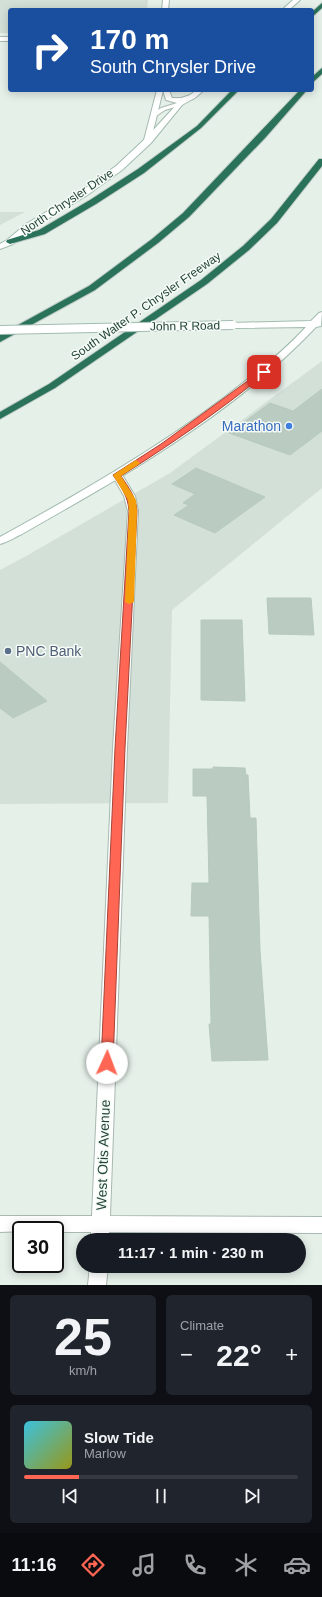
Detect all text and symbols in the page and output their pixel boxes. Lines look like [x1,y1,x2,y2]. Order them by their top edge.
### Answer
icon: right [24,24,76,76]
text: 170 m [90,24,169,55]
text: South Chrysler Drive [90,57,256,77]
street label: North Chrysler Drive [18,166,116,238]
street label: South Walter P. Chrysler Freeway [69,249,223,363]
street label: John R Road [150,318,220,334]
pin [247,355,281,389]
icon: arrive [253,361,275,383]
place label: Marathon [222,418,281,434]
marker: Marathon [284,421,294,431]
place label: PNC Bank [16,643,82,659]
marker: PNC Bank [3,646,13,656]
position arrow [86,1042,128,1084]
street label: West Otis Avenue [93,1099,113,1211]
speed limit sign: 30 [12,1221,64,1273]
text: 11:17 · 1 min · 230 m [118,1244,264,1261]
text: 25 [54,1308,112,1366]
text: Climate [180,1318,224,1333]
text: 22° [216,1339,262,1372]
text: − [180,1342,193,1367]
text: + [285,1342,298,1367]
text: km/h [69,1363,97,1378]
text: Slow Tide [84,1429,154,1446]
text: Marlow [84,1446,126,1461]
icon: previous [59,1485,81,1507]
icon: pause [150,1485,172,1507]
icon: next [241,1485,263,1507]
icon: directions [79,1551,107,1579]
icon: music [130,1551,158,1579]
icon: phone [181,1551,209,1579]
icon: climate [232,1551,260,1579]
icon: car [283,1551,311,1579]
text: 11:16 [11,1555,56,1575]

